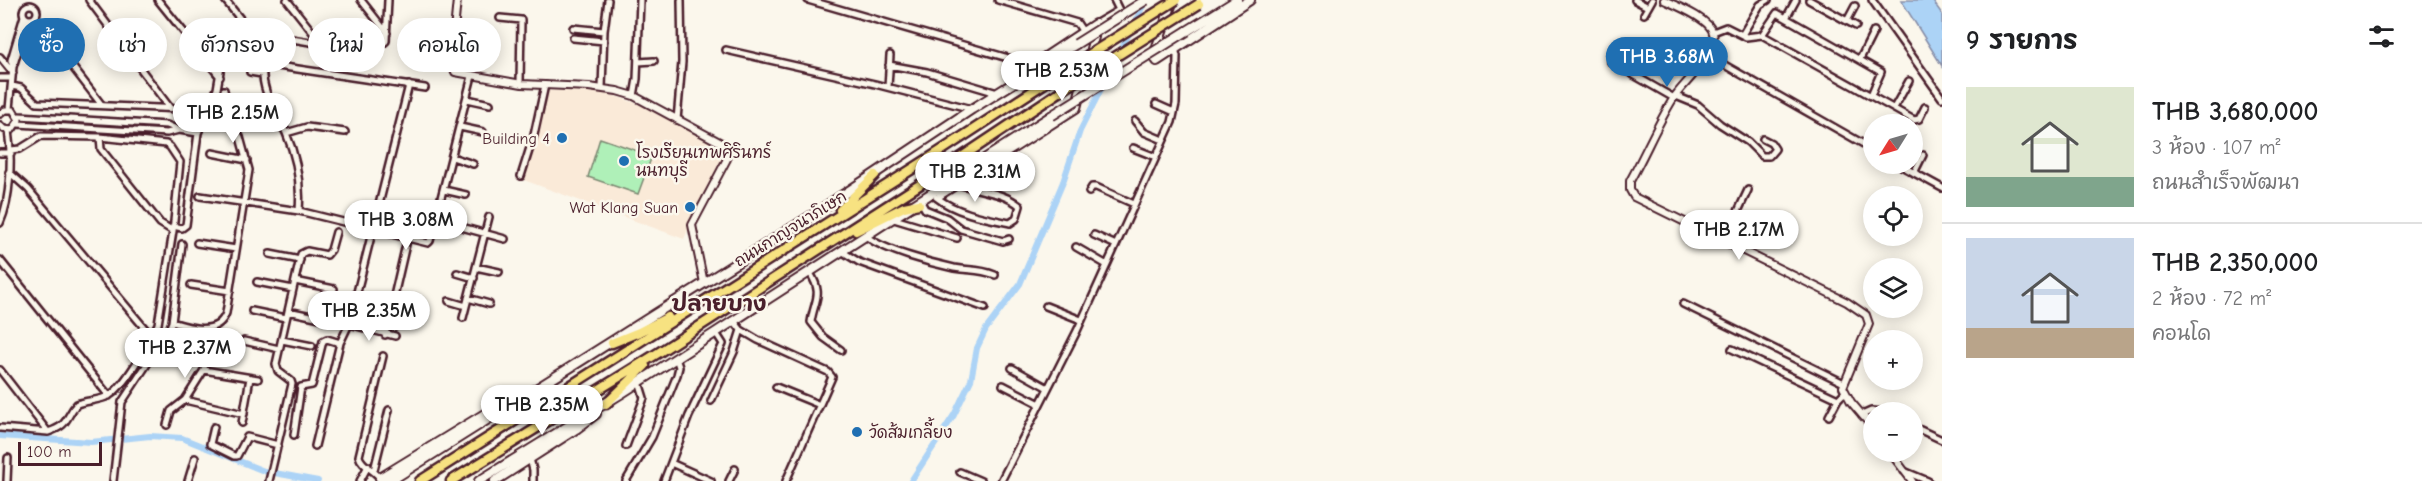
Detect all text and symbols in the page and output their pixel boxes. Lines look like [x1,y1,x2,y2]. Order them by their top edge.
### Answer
chip: ซื้อ [18,18,85,72]
chip: เช่า [97,18,167,72]
chip: ตัวกรอง [179,18,296,72]
chip: ใหม่ [308,18,385,72]
chip: คอนโด [397,18,501,72]
icon: filters [2365,20,2398,53]
text: 9 รายการ [1966,26,2078,56]
pin: THB 3.68M [1598,37,1736,88]
text: THB 3.68M [1620,45,1714,68]
pin: THB 2.53M [993,51,1131,102]
text: THB 2.53M [1015,59,1109,82]
pin: THB 2.15M [164,93,302,144]
text: THB 3,680,000 [2152,97,2318,127]
text: THB 2.15M [187,101,279,124]
icon: home [2014,111,2086,183]
north arrow [1863,114,1923,174]
map controls [1863,114,1923,462]
place label: Building 4 [482,130,550,148]
marker: Building 4 [555,131,569,145]
text: 3 ห้อง · 107 m² [2152,136,2280,159]
place label: โรงเรียนเทพศิรินทร์ นนทบุรี [636,141,772,183]
pin: THB 2.31M [906,152,1044,203]
marker: โรงเรียนเทพศิรินทร์ นนทบุรี [617,154,631,168]
text: THB 2.31M [929,160,1021,183]
text: ถนนสำเร็จพัฒนา [2152,171,2300,194]
street label: ถนนกาญจนาภิเษก [730,185,850,271]
button: locate [1863,186,1923,246]
place label: Wat Klang Suan [570,199,678,217]
pin: THB 3.08M [337,200,475,251]
marker: Wat Klang Suan [683,200,697,214]
text: THB 3.08M [358,208,454,231]
pin: THB 2.17M [1670,210,1808,261]
text: THB 2.17M [1694,218,1784,241]
text: THB 2,350,000 [2152,248,2318,278]
button: layers [1863,258,1923,318]
icon: home [2014,262,2086,334]
text: 2 ห้อง · 72 m² [2152,287,2271,310]
pin: THB 2.35M [300,291,438,342]
district label: ปลายบาง [671,291,767,317]
text: THB 2.35M [322,299,416,322]
text: คอนโด [2152,322,2211,345]
pin: THB 2.37M [116,328,254,379]
button: + [1863,330,1923,390]
text: THB 2.37M [139,336,231,359]
pin: THB 2.35M [473,385,611,436]
text: THB 2.35M [495,393,589,416]
button: − [1863,402,1923,462]
place label: วัดส้มเกลี้ยง [869,417,952,442]
marker: วัดส้มเกลี้ยง [850,425,864,439]
scale bar [18,439,102,466]
text: 100 m [27,443,71,461]

